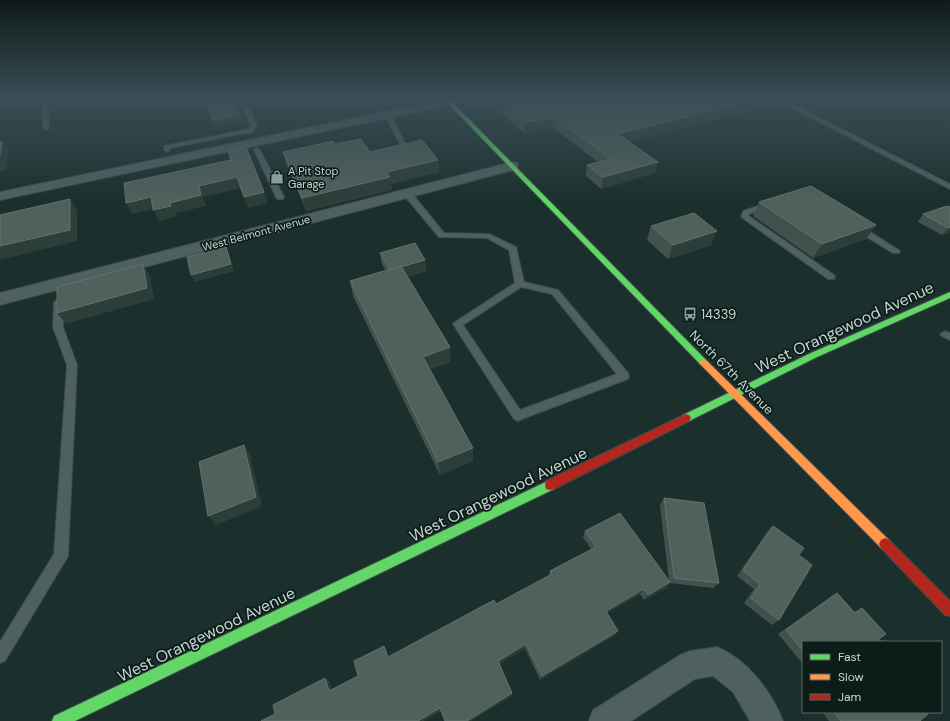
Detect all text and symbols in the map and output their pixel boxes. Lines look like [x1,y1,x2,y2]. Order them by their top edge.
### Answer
place label: A Pit Stop Garage [288,164,339,191]
shop icon: A Pit Stop Garage [269,169,285,185]
street label: West Belmont Avenue [200,212,312,254]
street label: West Orangewood Avenue [751,277,937,378]
bus stop icon: 14339 [682,306,698,322]
place label: 14339 [701,306,736,323]
street label: North 67th Avenue [686,327,777,418]
street label: West Orangewood Avenue [406,442,590,547]
street label: West Orangewood Avenue [114,582,298,687]
legend [802,641,942,713]
text: Fast [838,649,861,665]
text: Slow [838,669,864,685]
text: Jam [838,689,861,705]

